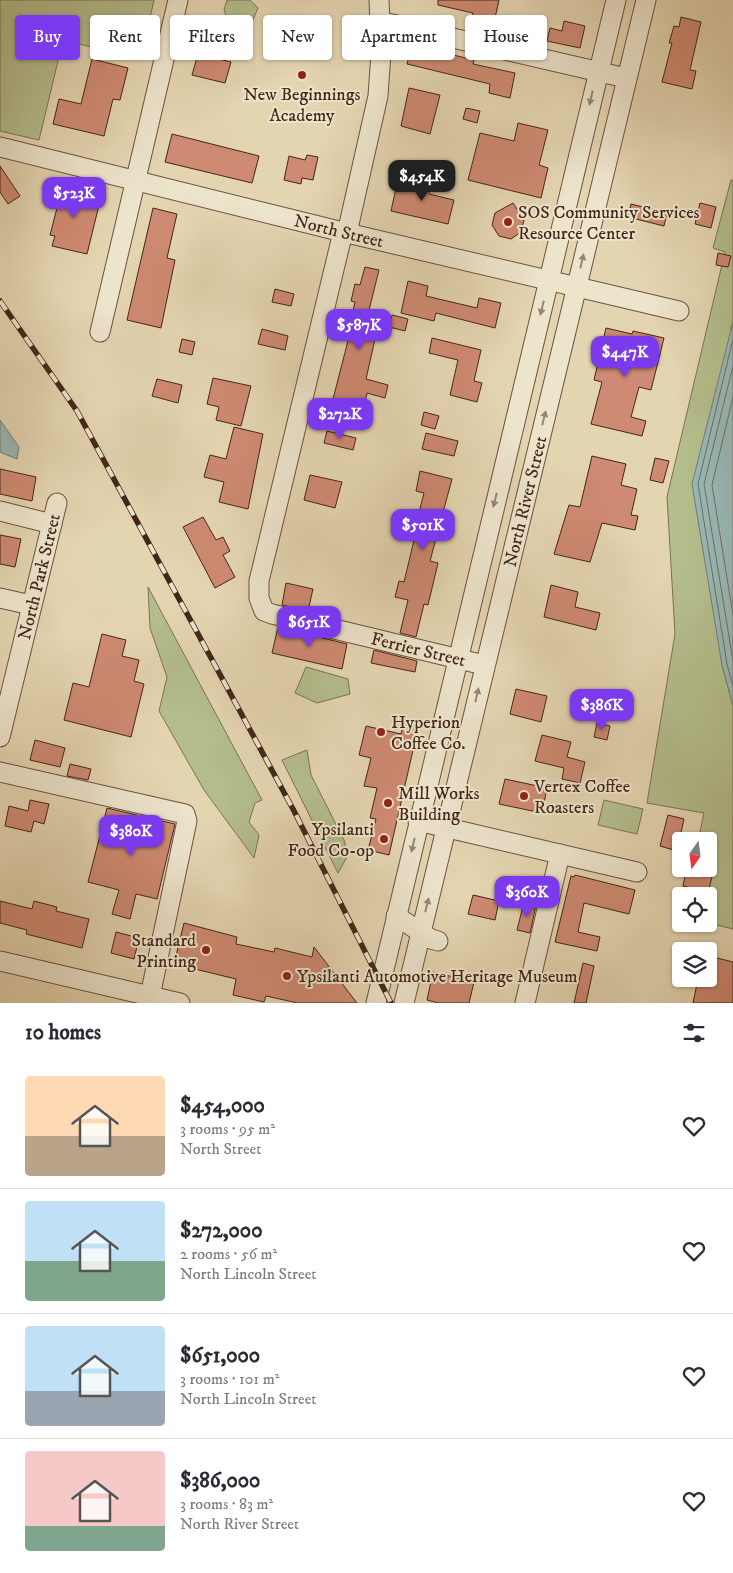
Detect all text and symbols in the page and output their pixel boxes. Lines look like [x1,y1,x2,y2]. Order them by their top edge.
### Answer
chip: Buy [15,15,80,60]
chip: Rent [90,15,160,60]
chip: Filters [170,15,253,60]
chip: New [263,15,332,60]
chip: Apartment [342,15,455,60]
chip: House [465,15,547,60]
marker: New Beginnings Academy [296,69,308,81]
place label: New Beginnings Academy [243,84,361,127]
one-way arrow [587,91,595,106]
pin: $454K [387,160,457,202]
text: $454K [399,166,445,186]
pin: $523K [39,176,109,219]
text: $523K [53,183,95,203]
place label: SOS Community Services Resource Center [518,202,700,245]
street label: North Street [291,210,386,253]
marker: SOS Community Services Resource Center [502,216,514,228]
one-way arrow [578,253,586,268]
one-way arrow [538,300,546,315]
pin: $587K [324,308,394,351]
text: $587K [337,315,381,335]
pin: $447K [590,336,660,378]
text: $447K [602,342,648,362]
pin: $272K [305,398,375,440]
text: $272K [318,404,362,424]
one-way arrow [540,411,548,426]
street label: North River Street [500,434,552,569]
one-way arrow [491,492,499,507]
pin: $501K [388,508,458,551]
street label: North Park Street [14,511,66,642]
text: $501K [402,515,444,535]
pin: $651K [274,606,344,648]
text: $651K [288,612,330,632]
street label: Ferrier Street [369,628,468,672]
one-way arrow [473,688,481,703]
pin: $386K [567,688,637,731]
text: $386K [581,695,623,715]
place label: Hyperion Coffee Co. [391,712,466,755]
marker: Hyperion Coffee Co. [375,726,387,738]
place label: Vertex Coffee Roasters [533,776,630,819]
place label: Mill Works Building [398,783,480,826]
marker: Vertex Coffee Roasters [518,790,530,802]
marker: Mill Works Building [382,797,394,809]
pin: $380K [96,814,166,857]
place label: Ypsilanti Food Co-op [287,819,374,862]
text: $380K [110,821,152,841]
north arrow [672,832,718,878]
map controls [672,832,717,987]
marker: Ypsilanti Food Co-op [378,833,390,845]
one-way arrow [409,837,417,852]
pin: $360K [492,876,562,918]
text: $360K [506,882,548,902]
button: locate [672,887,717,932]
one-way arrow [423,897,431,912]
place label: Standard Printing [132,930,196,973]
button: layers [672,942,717,987]
marker: Standard Printing [200,944,212,956]
place label: Ypsilanti Automotive Heritage Museum [297,966,578,988]
marker: Ypsilanti Automotive Heritage Museum [281,970,293,982]
icon: filters [680,1019,708,1047]
text: 10 homes [25,1020,101,1046]
text: $454,000 [180,1093,265,1119]
icon: home [65,1096,125,1156]
icon: heart [680,1112,708,1140]
text: 3 rooms · 95 m² [180,1119,275,1139]
text: North Street [180,1139,261,1159]
text: $272,000 [180,1218,262,1244]
icon: home [65,1221,125,1281]
icon: heart [680,1237,708,1265]
text: 2 rooms · 56 m² [180,1244,277,1264]
text: North Lincoln Street [180,1264,316,1284]
text: $651,000 [180,1343,260,1369]
icon: home [65,1346,125,1406]
icon: heart [680,1362,708,1390]
text: 3 rooms · 101 m² [180,1369,279,1389]
text: North Lincoln Street [180,1389,316,1409]
text: $386,000 [180,1468,260,1494]
icon: home [65,1471,125,1531]
icon: heart [680,1487,708,1515]
text: 3 rooms · 83 m² [180,1494,273,1514]
text: North River Street [180,1514,299,1534]

